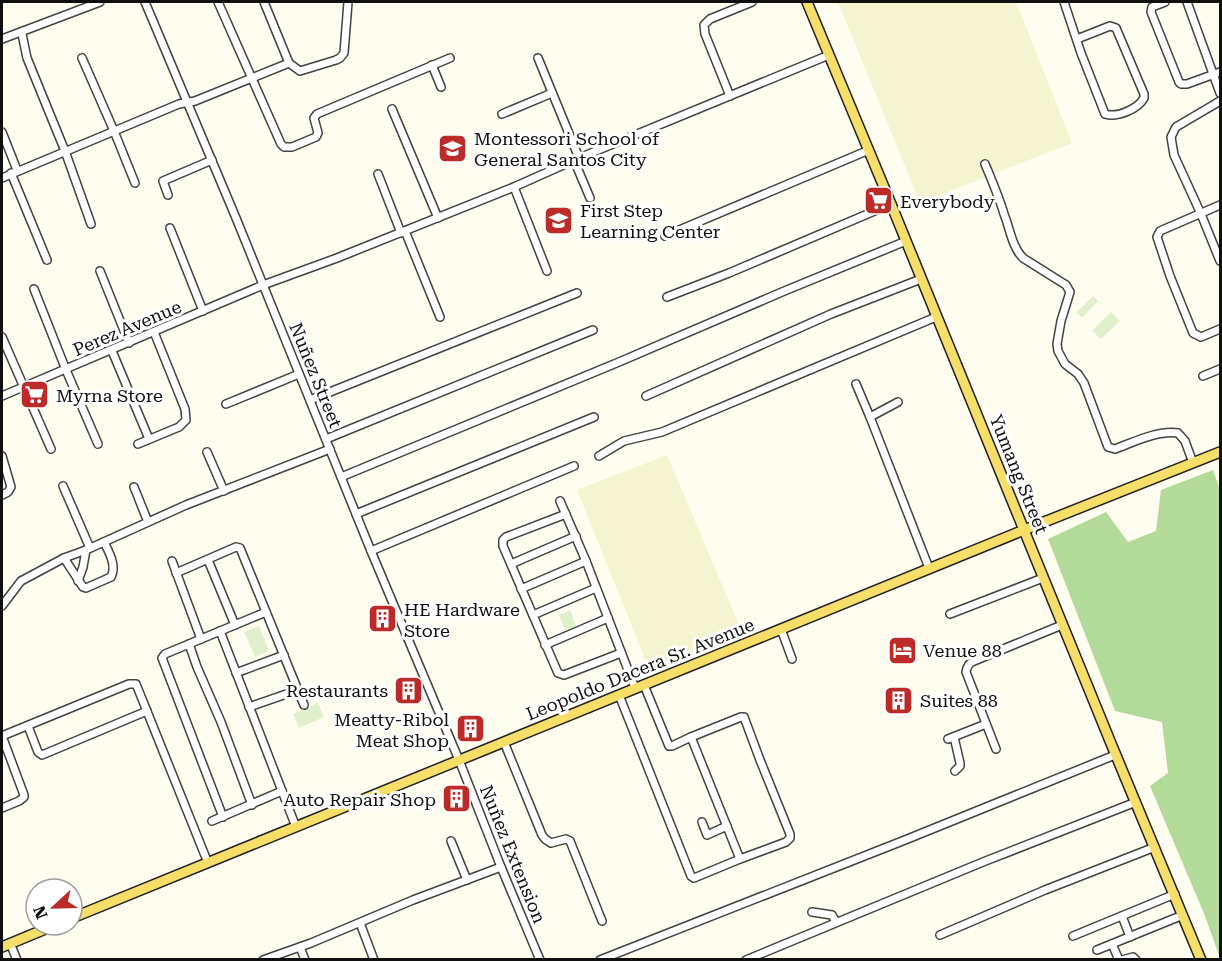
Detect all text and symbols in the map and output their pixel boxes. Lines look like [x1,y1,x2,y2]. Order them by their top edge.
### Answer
place label: Montessori School of General Santos City [474,128,660,170]
school or university icon: Montessori School of General Santos City [437,132,469,164]
supermarket icon: Everybody [863,185,895,217]
place label: Everybody [900,191,995,212]
place label: First Step Learning Center [580,200,720,242]
school or university icon: First Step Learning Center [543,204,575,236]
street label: Perez Avenue [70,296,184,360]
street label: Nuñez Street [285,319,347,431]
supermarket icon: Myrna Store [19,379,51,411]
place label: Myrna Store [56,385,163,406]
street label: Yumang Street [986,411,1053,537]
place label: HE Hardware Store [404,599,520,641]
building icon: HE Hardware Store [367,603,399,635]
street label: Leopoldo Dacera Sr. Avenue [523,613,757,725]
hotel icon: Venue 88 [886,634,918,666]
place label: Venue 88 [923,640,1002,661]
building icon: Restaurants [393,674,425,706]
place label: Restaurants [286,680,388,701]
building icon: Suites 88 [883,684,915,716]
place label: Suites 88 [920,690,998,711]
place label: Meatty-Ribol Meat Shop [334,709,449,751]
building icon: Meatty-Ribol Meat Shop [454,713,486,745]
street label: Nuñez Extension [476,782,550,927]
building icon: Auto Repair Shop [441,783,473,815]
place label: Auto Repair Shop [283,789,436,810]
north arrow [24,877,84,937]
text: N [29,903,52,922]

